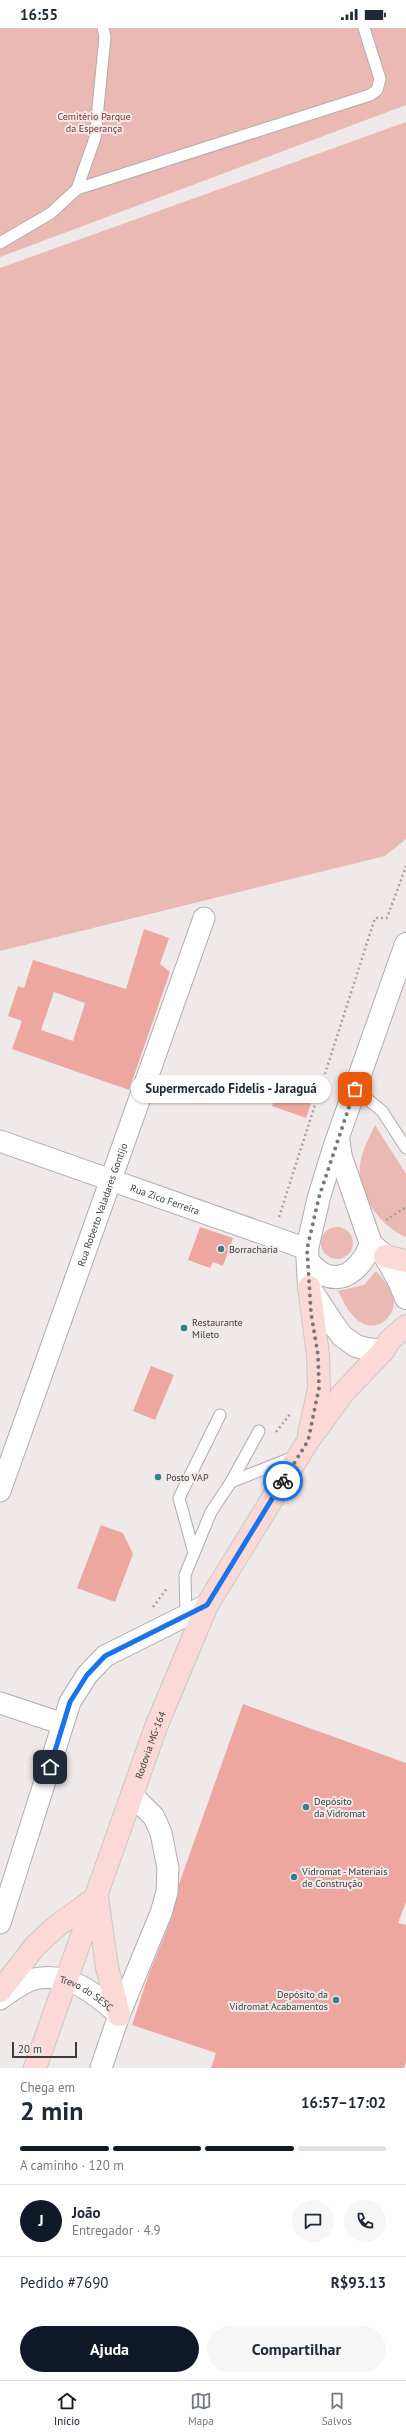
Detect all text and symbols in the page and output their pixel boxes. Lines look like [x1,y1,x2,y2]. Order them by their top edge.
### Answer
text: 16:55 [20,5,58,24]
park label: Cemitério Parque da Esperança [57,110,131,135]
pin [338,1072,372,1106]
callout: Supermercado Fidelis - Jaraguá [131,1075,331,1103]
icon: bag [344,1078,366,1100]
text: Supermercado Fidelis - Jaraguá [145,1080,317,1097]
street label: Rua Roberto Valadares Gontijo [74,1141,130,1268]
street label: Rua Zico Ferreira [129,1181,201,1217]
place label: Borracharia [229,1243,278,1256]
marker: Borracharia [216,1244,226,1254]
place label: Restaurante Mileto [192,1316,243,1341]
marker: Restaurante Mileto [179,1323,189,1333]
courier [263,1461,303,1501]
icon: bike [272,1470,294,1492]
place label: Posto VAP [166,1471,209,1484]
marker: Posto VAP [153,1472,163,1482]
street label: Rodovia MG-164 [132,1709,169,1780]
pin [33,1750,67,1784]
icon: home [39,1756,61,1778]
place label: Depósito da Vidromat [314,1795,366,1820]
marker: Depósito da Vidromat [301,1802,311,1812]
place label: Vidromat - Materiais de Construção [301,1865,387,1890]
marker: Vidromat - Materiais de Construção [289,1872,299,1882]
street label: Trevo do SESC [58,1972,116,2014]
place label: Depósito da Vidromat Acabamentos [229,1988,328,2013]
marker: Depósito da Vidromat Acabamentos [331,1995,341,2005]
scale bar [12,2040,77,2059]
text: 20 m [18,2042,42,2056]
text: Chega em [20,2079,75,2096]
text: 16:57–17:02 [301,2093,386,2112]
text: 2 min [20,2094,83,2127]
text: A caminho · 120 m [20,2157,124,2174]
button: chat [292,2200,334,2242]
button: phone [344,2200,386,2242]
text: João [72,2203,101,2222]
text: J [38,2211,44,2230]
text: Entregador · 4.9 [72,2222,161,2239]
text: Pedido #7690 [20,2273,109,2292]
text: R$93.13 [331,2273,386,2292]
button: Ajuda [20,2326,199,2372]
button: Compartilhar [207,2326,386,2372]
tab: Início [54,2390,80,2428]
tab: Mapa [188,2390,214,2428]
tab: Salvos [322,2390,352,2428]

